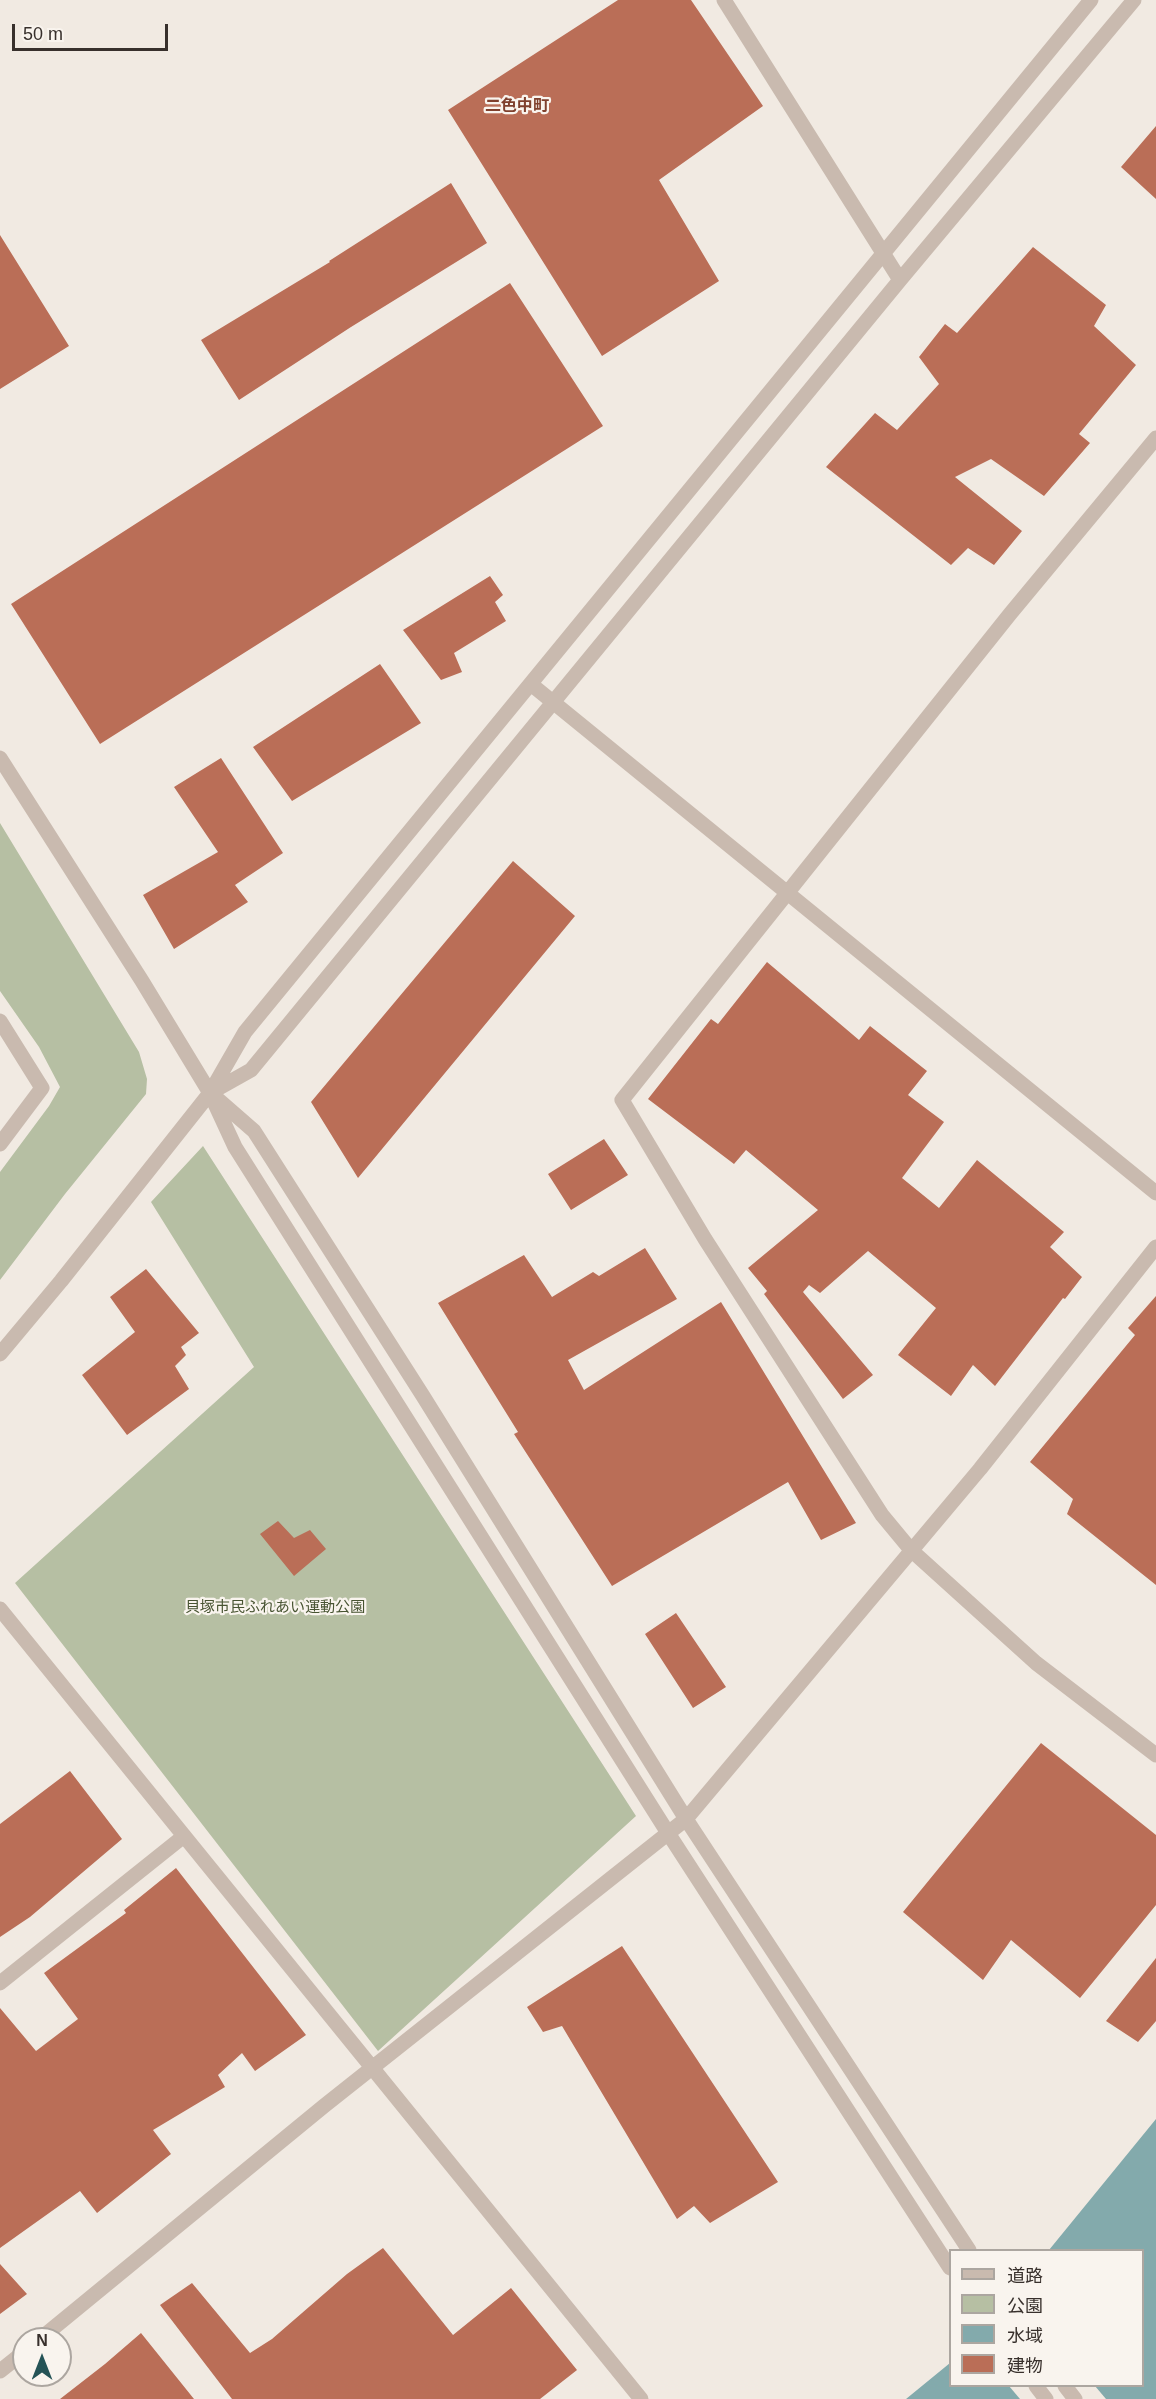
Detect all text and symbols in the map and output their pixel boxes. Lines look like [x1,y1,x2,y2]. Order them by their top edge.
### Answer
scale bar [15,12,171,50]
text: 50 m [23,24,63,44]
district label: 二色中町 [485,97,549,117]
park label: 貝塚市民ふれあい運動公園 [185,1599,365,1617]
legend [949,2249,1144,2387]
text: 道路 [1007,2266,1043,2286]
text: 公園 [1007,2296,1043,2316]
text: 水域 [1007,2326,1043,2346]
north arrow [12,2327,72,2387]
text: N [36,2332,48,2349]
text: 建物 [1007,2356,1043,2376]

